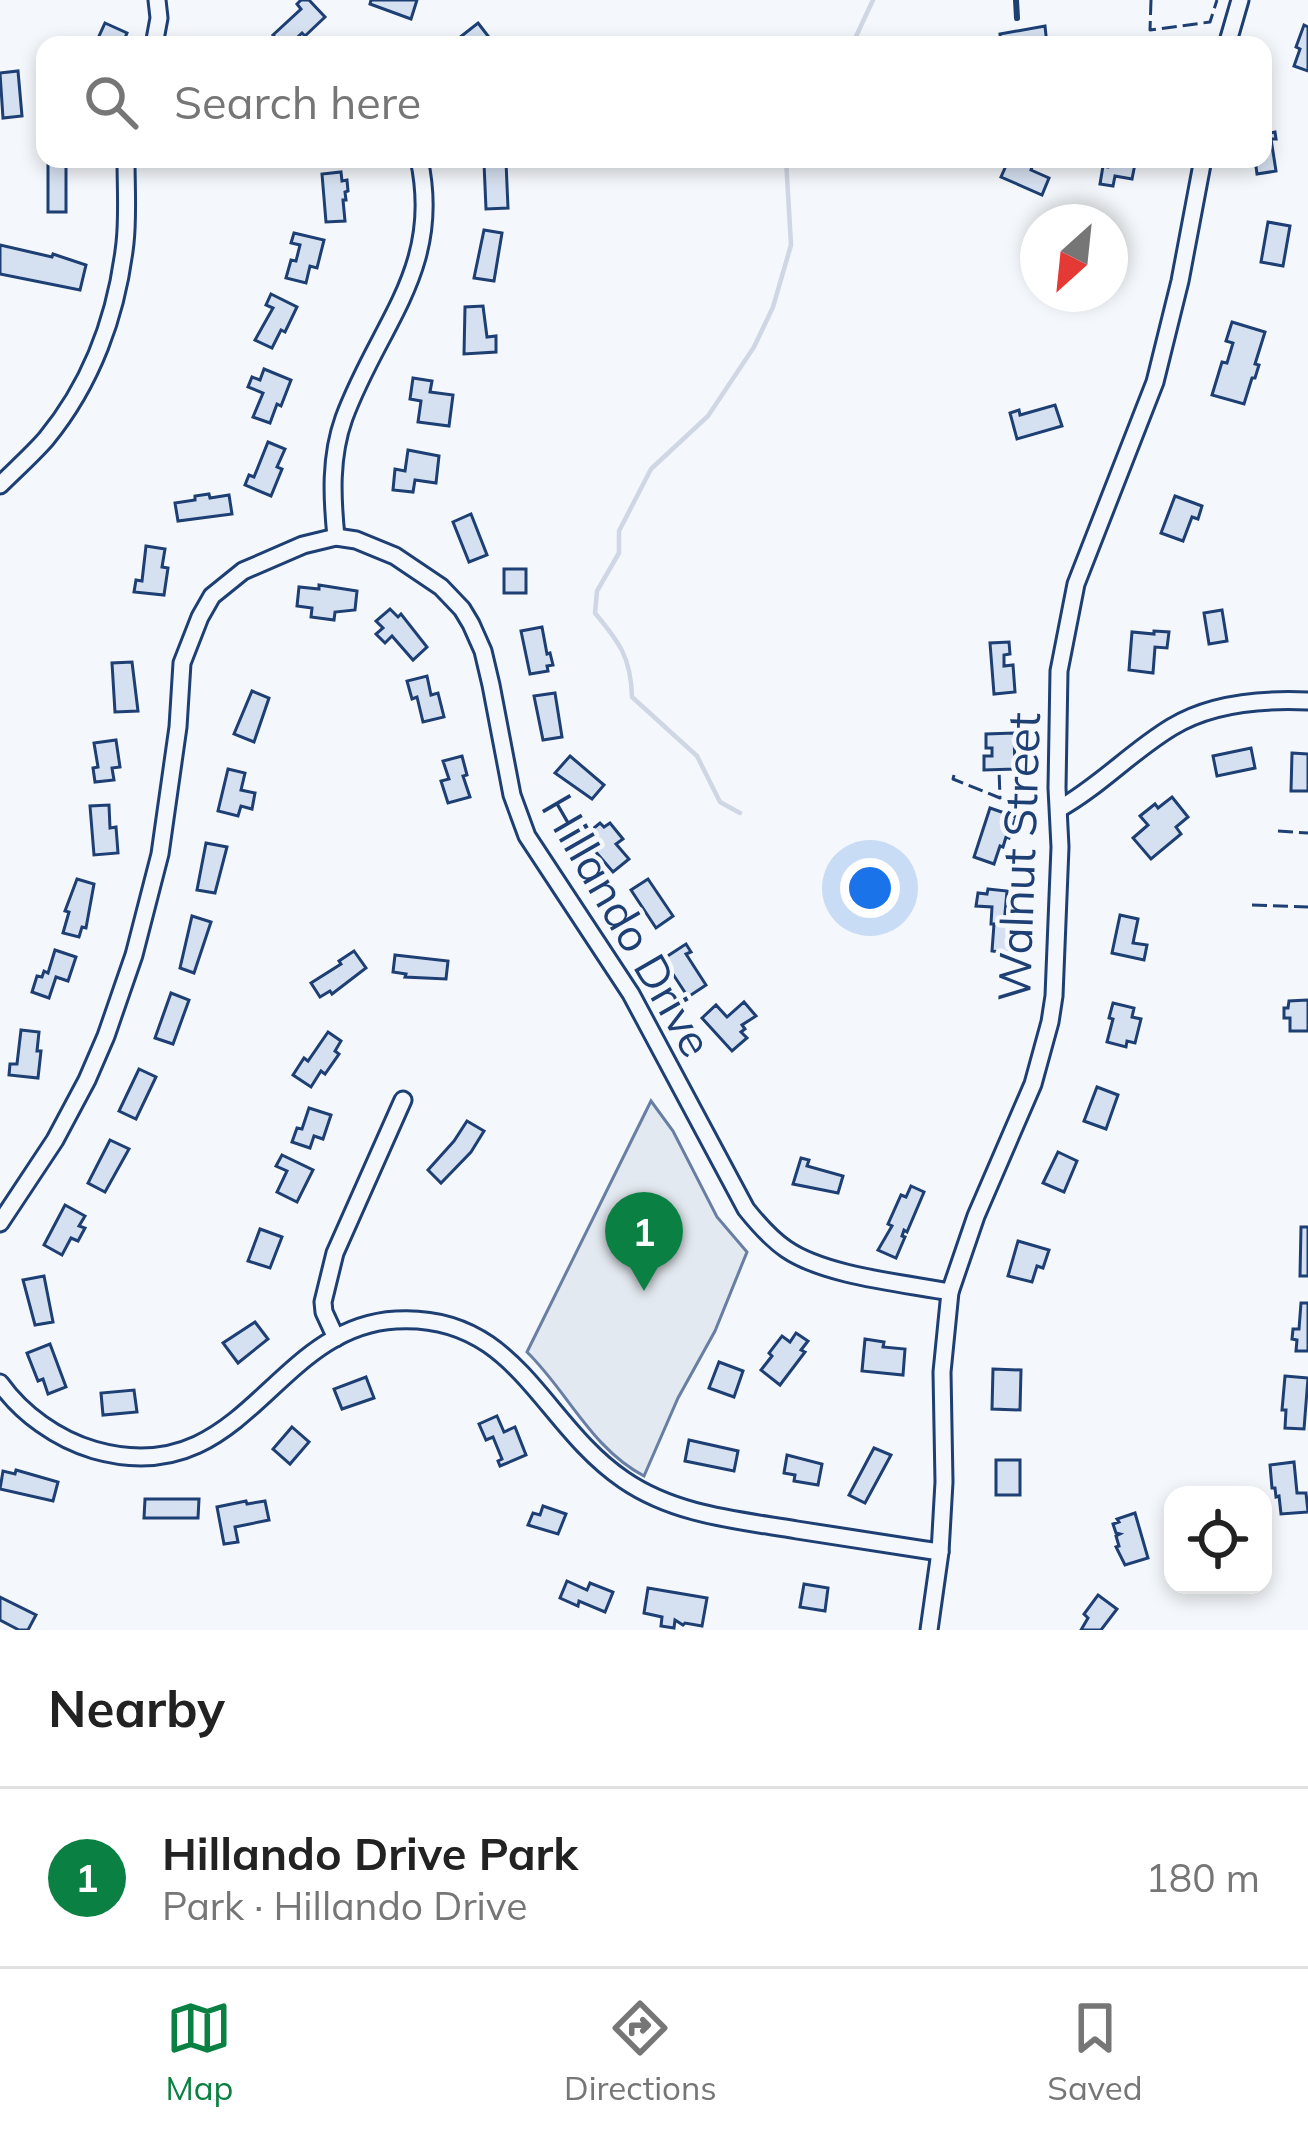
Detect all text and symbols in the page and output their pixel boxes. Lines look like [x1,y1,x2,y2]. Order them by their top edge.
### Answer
search box [36,36,1272,168]
icon: search [78,69,144,135]
text: Search here [174,74,421,130]
north arrow [1020,204,1128,312]
street label: Walnut Street [985,711,1051,1003]
street label: Hillando Drive [530,784,726,1066]
your location [840,858,900,918]
pin: 1 [605,1192,683,1291]
map controls [1164,1486,1272,1594]
button: locate [1164,1486,1272,1594]
text: Nearby [48,1676,225,1740]
text: Hillando Drive Park [162,1825,578,1881]
text: 1 [75,1853,99,1902]
text: 180 m [1145,1853,1260,1902]
text: Park · Hillando Drive [162,1881,528,1930]
tab: Map [165,1995,233,2108]
tab: Directions [564,1995,717,2108]
tab: Saved [1047,1995,1143,2108]

